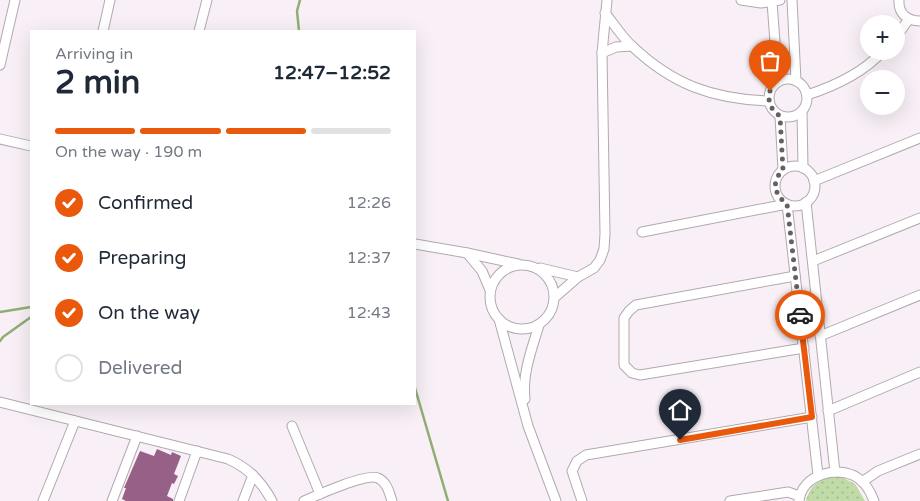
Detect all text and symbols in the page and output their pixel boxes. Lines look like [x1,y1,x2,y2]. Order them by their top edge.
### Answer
map controls [860,15,905,115]
button: + [860,15,905,60]
pin [749,40,791,91]
text: Arriving in [55,44,133,64]
icon: bag [756,47,784,75]
text: 12:47–12:52 [273,62,391,84]
text: 2 min [55,64,140,102]
button: − [860,70,905,115]
text: On the way · 190 m [55,142,202,162]
icon: check [55,189,83,217]
text: Confirmed [98,192,193,214]
text: 12:26 [347,193,391,213]
icon: check [55,244,83,272]
text: Preparing [98,247,187,269]
text: 12:37 [347,248,391,268]
courier [775,290,825,340]
icon: check [55,299,83,327]
icon: car [786,301,814,329]
text: On the way [98,302,200,324]
text: 12:43 [347,303,391,323]
text: Delivered [98,357,183,379]
pin [659,389,701,440]
icon: home [666,396,694,424]

